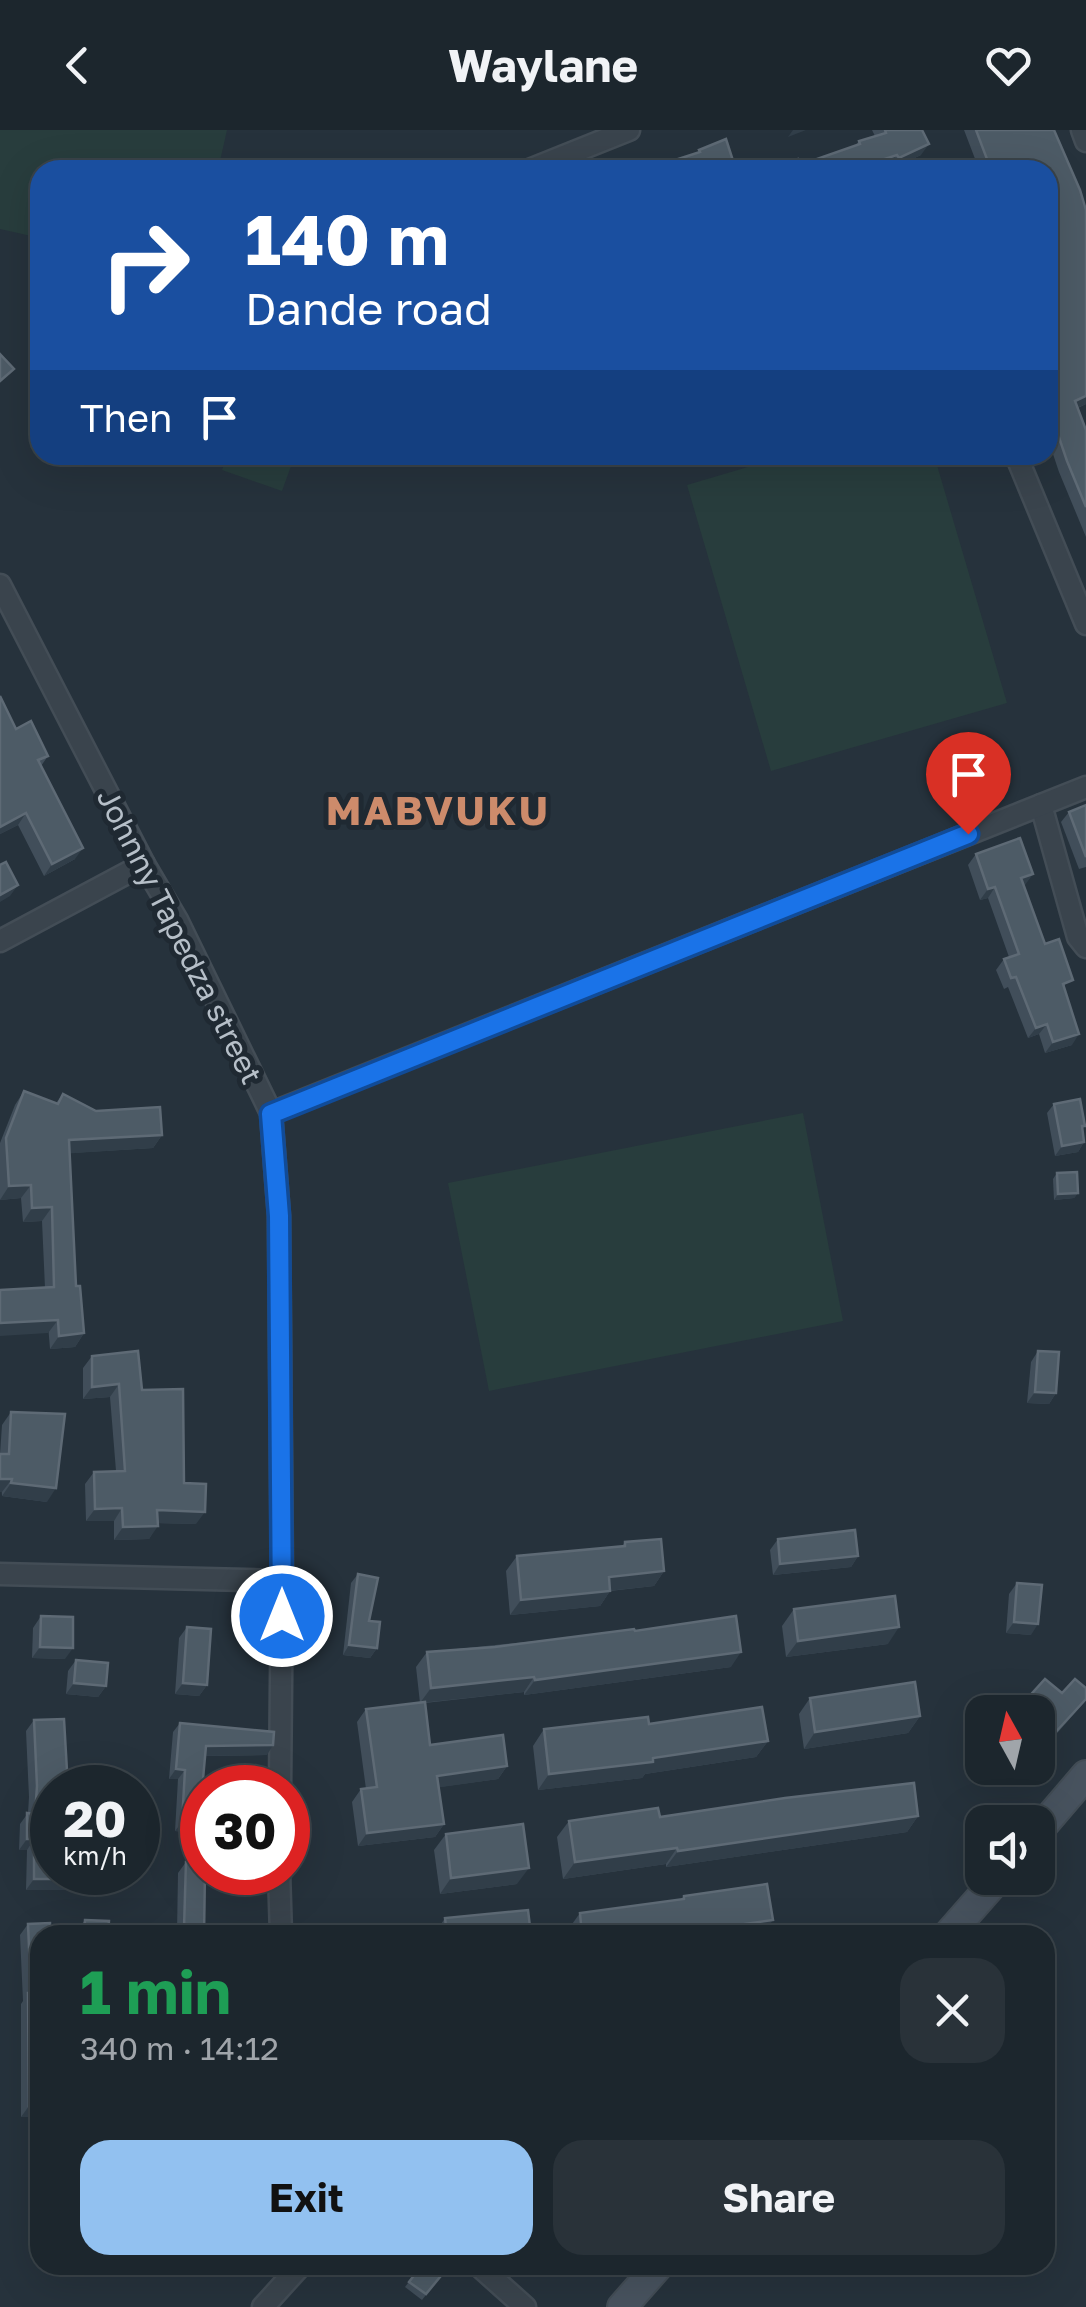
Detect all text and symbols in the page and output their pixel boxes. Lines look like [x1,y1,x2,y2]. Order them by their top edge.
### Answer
icon: back [50,38,105,93]
text: Waylane [448,38,638,92]
icon: heart [981,38,1036,93]
text: 140 m [245,196,449,280]
icon: right [80,200,210,330]
text: Dande road [245,281,492,335]
icon: arrive [192,390,247,445]
text: Then [80,395,172,440]
pin [926,732,1011,835]
icon: arrive [941,747,996,802]
street label: Johnny Tapedza street [90,782,270,1090]
district label: MABVUKU [326,786,550,834]
position arrow [230,1564,334,1668]
north arrow [965,1695,1055,1785]
map controls [965,1695,1055,1895]
speed limit sign: 30 [180,1765,310,1895]
text: 20 [63,1788,126,1848]
button: sound [965,1805,1055,1895]
text: km/h [63,1840,127,1871]
text: 1 min [80,1955,231,2027]
button: close [900,1958,1005,2063]
text: 340 m · 14:12 [80,2029,279,2067]
button: Exit [80,2140,533,2255]
button: Share [553,2140,1005,2255]

